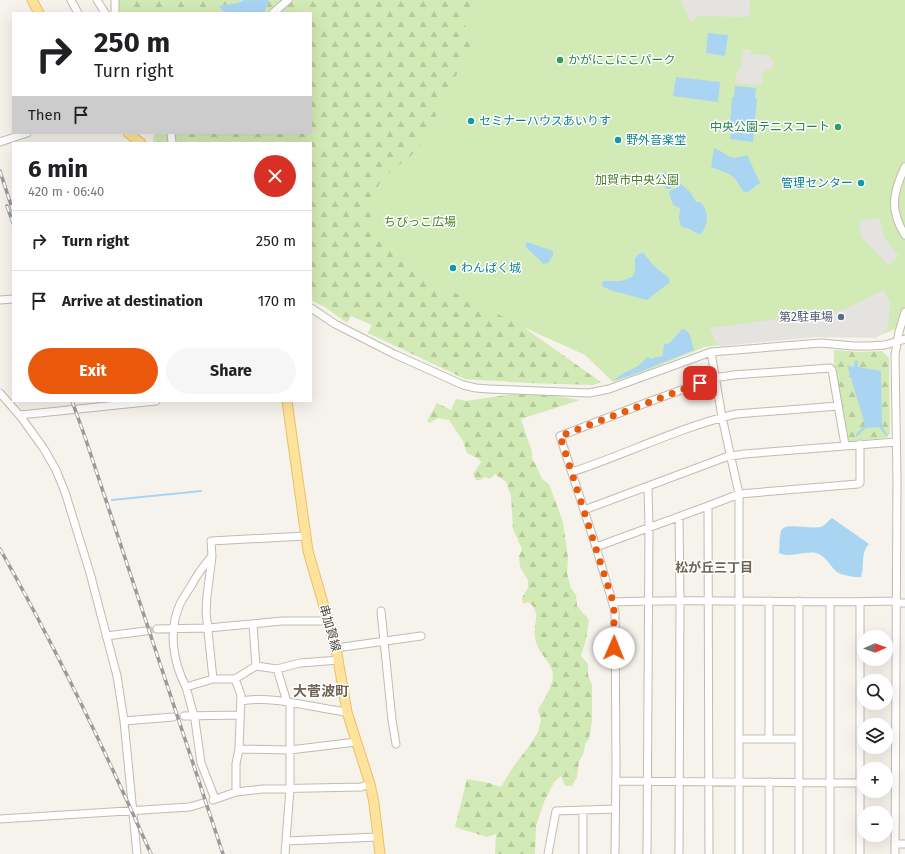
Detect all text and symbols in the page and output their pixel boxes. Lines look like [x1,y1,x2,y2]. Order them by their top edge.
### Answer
text: 250 m [94,26,170,59]
icon: right [28,28,80,80]
place label: かがにこにこパーク [568,53,676,67]
marker: かがにこにこパーク [555,55,565,65]
text: Turn right [94,60,174,82]
icon: arrive [70,104,92,126]
text: Then [28,106,62,124]
place label: セミナーハウスあいりす [479,114,611,128]
marker: セミナーハウスあいりす [466,116,476,126]
place label: 中央公園テニスコート [710,120,830,134]
marker: 中央公園テニスコート [833,122,843,132]
place label: 野外音楽堂 [626,133,686,147]
marker: 野外音楽堂 [613,135,623,145]
text: 6 min [28,155,88,183]
button: close [254,155,296,197]
park label: 加賀市中央公園 [595,173,679,187]
place label: 管理センター [781,176,853,190]
marker: 管理センター [856,178,866,188]
text: 420 m · 06:40 [28,184,104,199]
park label: ちびっこ広場 [384,215,456,229]
icon: right [28,230,50,252]
text: Turn right [62,232,129,250]
text: 250 m [256,232,296,250]
place label: わんぱく城 [461,261,521,275]
marker: わんぱく城 [448,263,458,273]
icon: arrive [28,290,50,312]
text: Arrive at destination [62,292,203,310]
text: 170 m [258,292,296,310]
place label: 第2駐車場 [779,310,833,324]
marker: 第2駐車場 [836,312,846,322]
button: Exit [28,348,158,394]
button: Share [166,348,296,394]
pin [683,366,717,400]
icon: arrive [689,372,711,394]
district label: 松が丘三丁目 [675,560,753,575]
street label: 串加賀線 [317,603,343,653]
position arrow [593,627,635,669]
north arrow [857,630,893,666]
map controls [857,630,893,842]
button: search [857,674,893,710]
district label: 大菅波町 [293,683,349,700]
button: layers [857,718,893,754]
button: + [857,762,893,798]
button: − [857,806,893,842]

